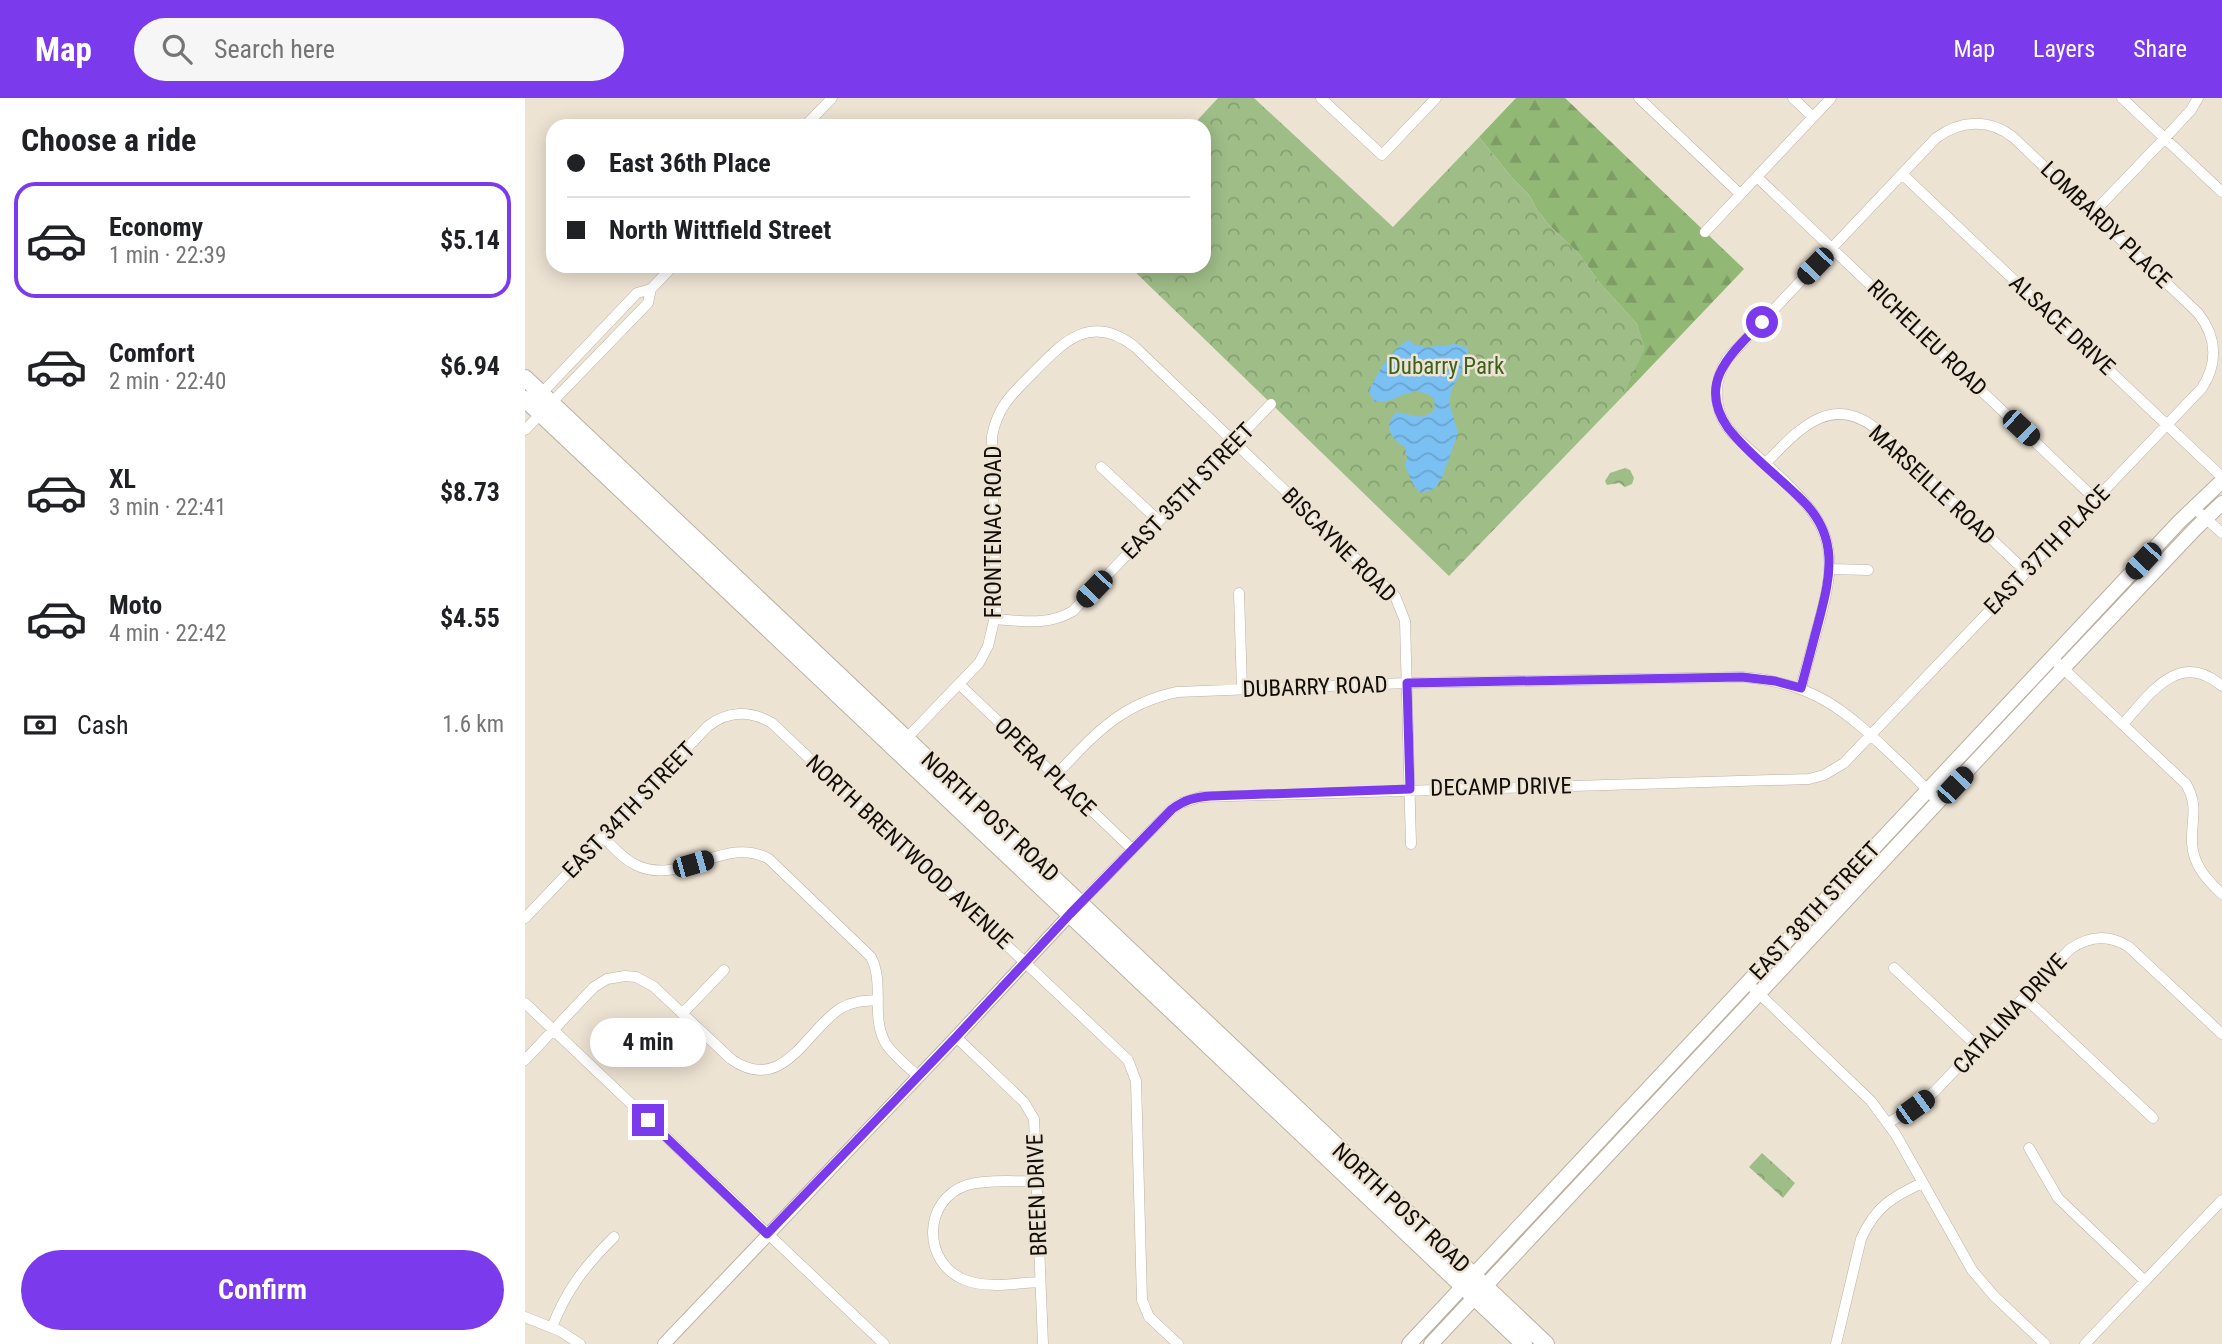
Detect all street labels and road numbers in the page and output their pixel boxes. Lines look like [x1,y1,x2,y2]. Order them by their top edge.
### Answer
street label: LOMBARDY PLACE [2035,156,2177,294]
street label: ALSACE DRIVE [2004,269,2120,381]
street label: RICHELIEU ROAD [1862,274,1992,402]
street label: EAST 35TH STREET [1116,417,1260,565]
street label: MARSEILLE ROAD [1863,420,2001,550]
street label: FRONTENAC ROAD [980,446,1007,618]
street label: EAST 37TH PLACE [1979,480,2115,620]
street label: BISCAYNE ROAD [1276,482,1402,608]
street label: DUBARRY ROAD [1242,671,1388,703]
street label: OPERA PLACE [989,712,1101,822]
street label: EAST 34TH STREET [557,736,701,884]
street label: NORTH POST ROAD [916,746,1064,888]
street label: NORTH BRENTWOOD AVENUE [800,749,1018,955]
street label: DECAMP DRIVE [1430,772,1572,802]
street label: EAST 38TH STREET [1744,836,1886,986]
street label: CATALINA DRIVE [1948,948,2072,1080]
street label: BREEN DRIVE [1021,1133,1053,1257]
street label: NORTH POST ROAD [1327,1137,1475,1279]

